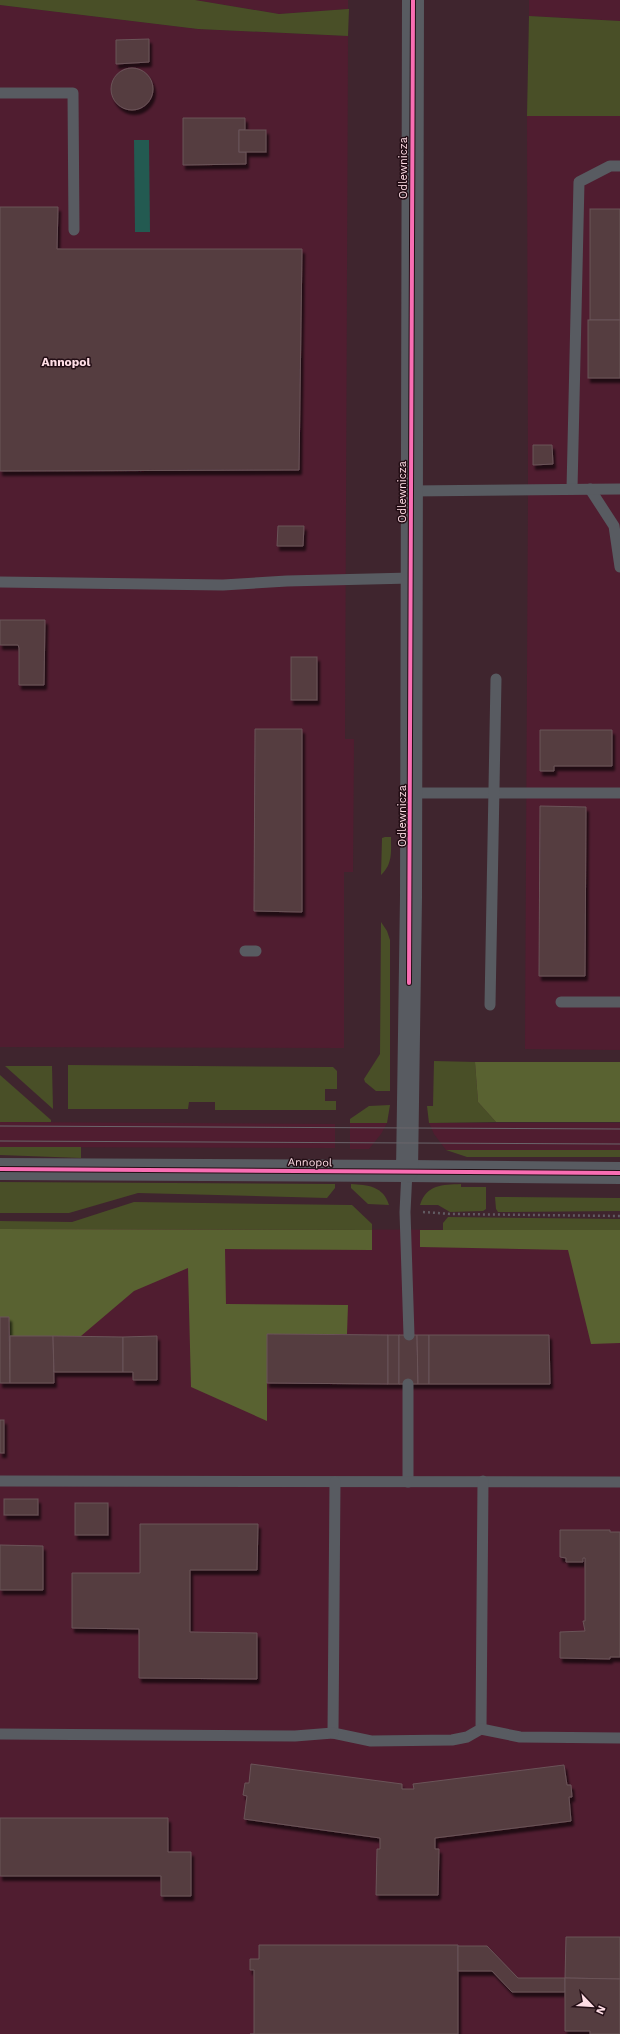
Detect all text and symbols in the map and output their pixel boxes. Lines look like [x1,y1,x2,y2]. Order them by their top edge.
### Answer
street label: Odlewnicza [397,137,410,199]
district label: Annopol [42,355,90,369]
street label: Odlewnicza [396,461,409,523]
street label: Odlewnicza [396,785,409,847]
street label: Annopol [288,1156,333,1169]
north arrow [572,1986,612,2026]
text: N [593,2004,608,2016]

